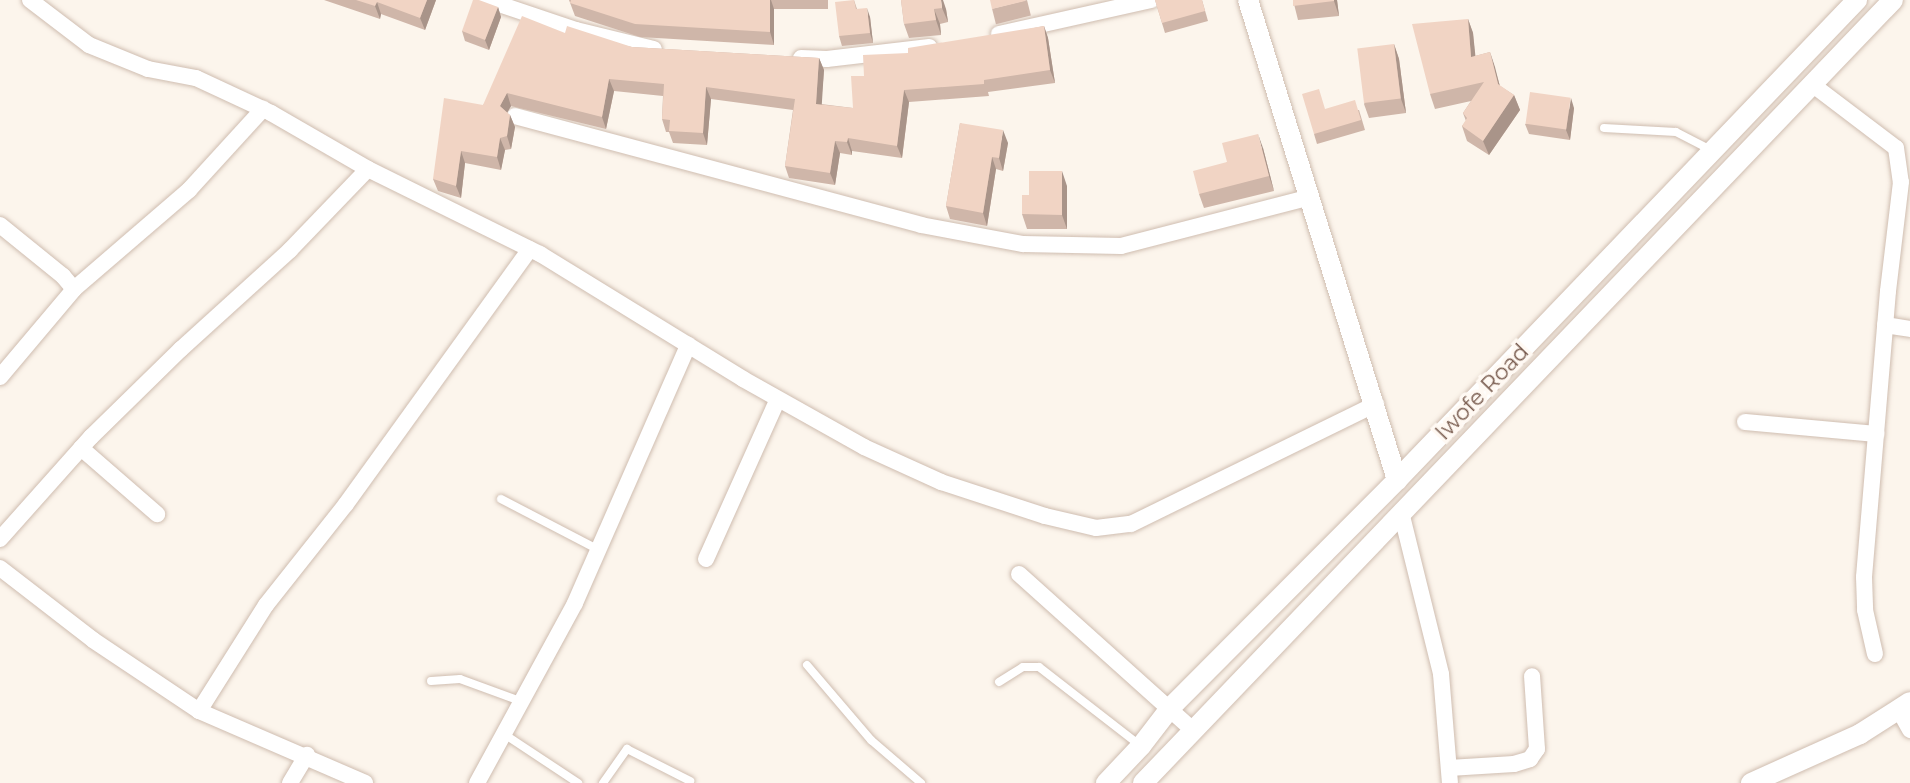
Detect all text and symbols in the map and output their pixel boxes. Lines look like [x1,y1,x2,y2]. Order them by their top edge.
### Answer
street label: Iwofe Road [1430,338,1534,446]

